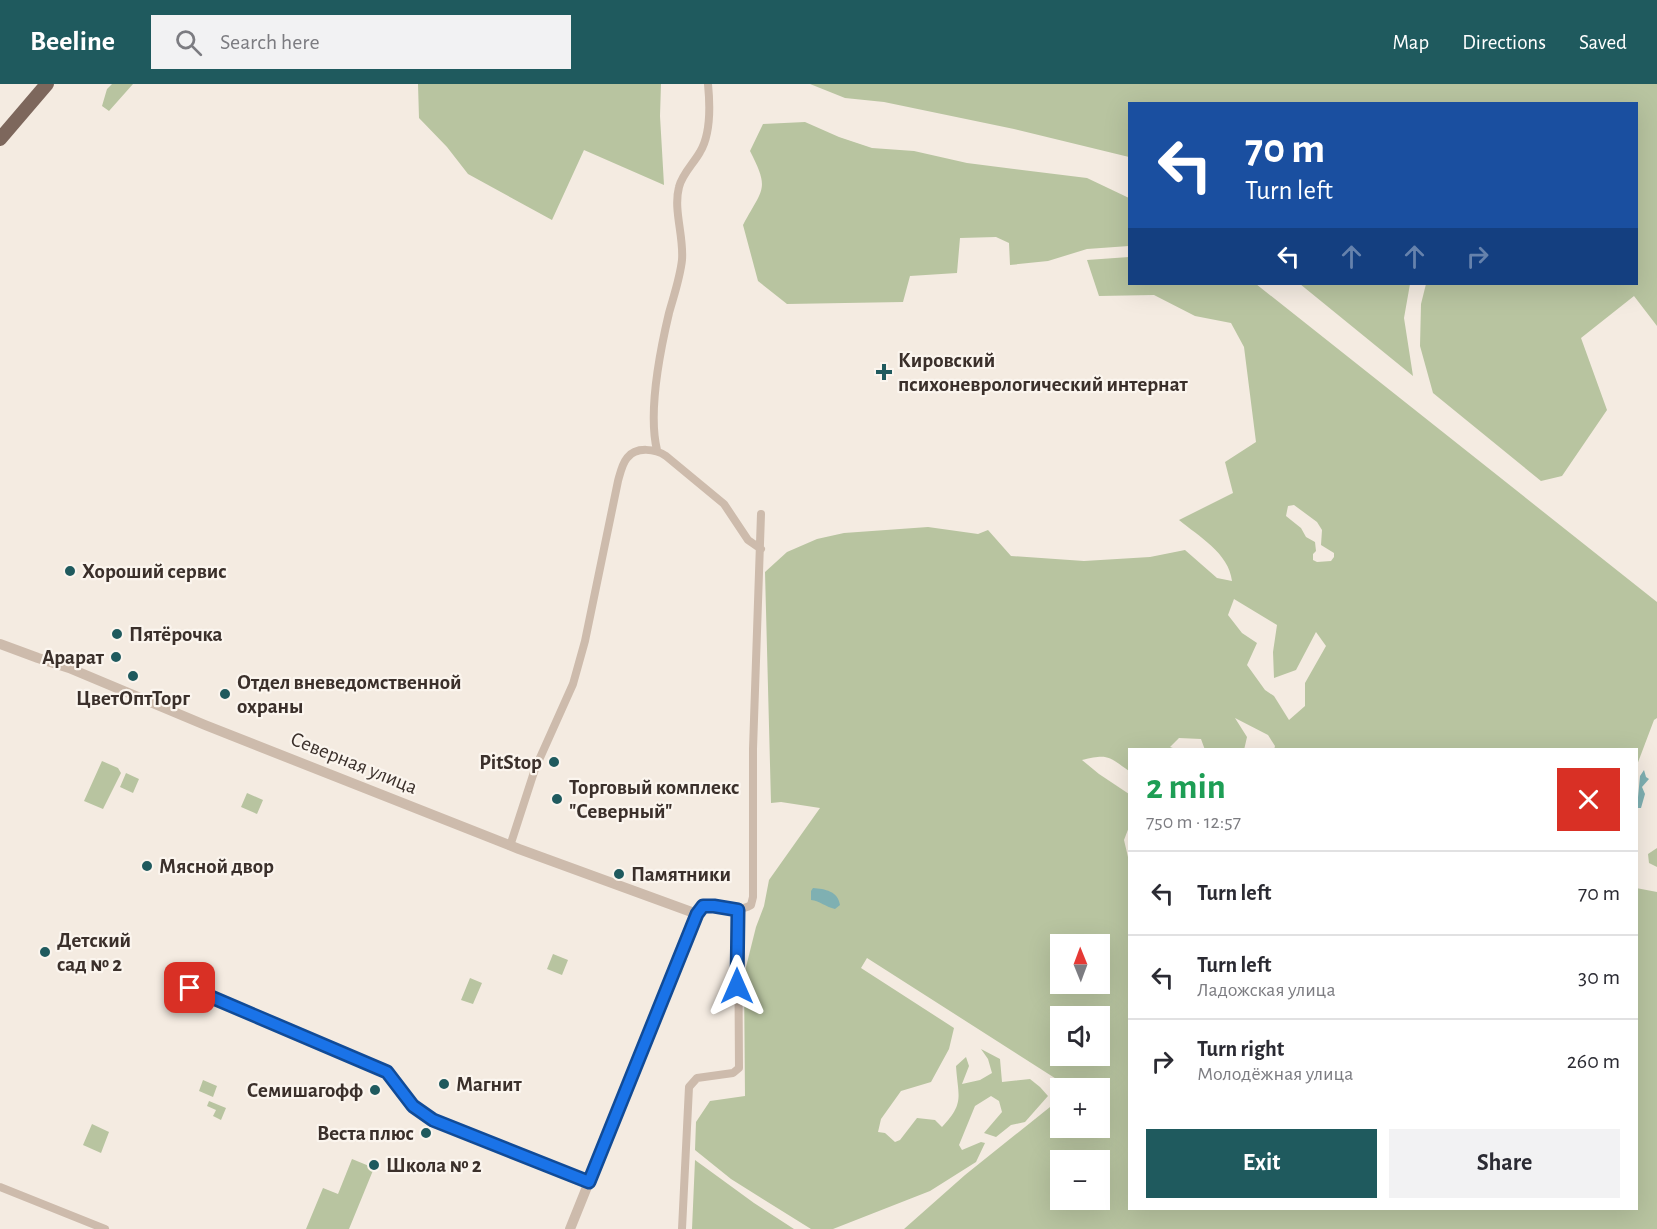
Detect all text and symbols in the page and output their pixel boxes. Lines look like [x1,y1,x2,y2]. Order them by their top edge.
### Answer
search box [151,15,571,69]
icon: search [172,26,205,59]
text: Beeline [30,28,115,56]
text: Search here [220,31,320,53]
text: Map [1393,32,1429,53]
text: Directions [1462,32,1546,53]
text: Saved [1579,32,1627,53]
icon: left [1146,126,1224,204]
text: 70 m [1245,128,1325,170]
text: Turn left [1245,177,1333,204]
icon: left [1272,240,1305,273]
icon: ahead [1335,240,1368,273]
icon: ahead [1398,240,1431,273]
icon: right [1461,240,1494,273]
place label: Кировский психоневрологический интернат [898,350,1189,395]
marker: Кировский психоневрологический интернат [875,363,893,381]
place label: Хороший сервис [82,561,227,582]
marker: Хороший сервис [63,564,77,578]
place label: Пятёрочка [129,624,223,645]
marker: Пятёрочка [110,627,124,641]
place label: Арарат [42,647,105,668]
marker: Арарат [109,650,123,664]
marker: ЦветОптТорг [126,669,140,683]
place label: Отдел вневедомственной охраны [237,672,462,717]
marker: Отдел вневедомственной охраны [218,687,232,701]
place label: ЦветОптТорг [76,688,190,709]
street label: Северная улица [288,728,421,798]
place label: PitStop [479,752,542,773]
marker: PitStop [547,755,561,769]
button: close [1557,768,1620,831]
text: 2 min [1146,769,1226,805]
place label: Торговый комплекс "Северный" [569,777,739,822]
marker: Торговый комплекс "Северный" [550,792,564,806]
text: 750 m · 12:57 [1146,812,1241,832]
place label: Мясной двор [159,856,274,877]
marker: Мясной двор [140,859,154,873]
place label: Памятники [631,864,731,885]
marker: Памятники [612,867,626,881]
icon: left [1146,877,1179,910]
text: Turn left [1197,882,1271,904]
text: 70 m [1578,882,1620,904]
place label: Детский сад № 2 [57,930,131,975]
north arrow [1050,934,1110,994]
map controls [1050,934,1110,1210]
marker: Детский сад № 2 [38,945,52,959]
position arrow [705,954,769,1018]
text: Turn left [1197,954,1271,976]
icon: left [1146,961,1179,994]
pin [164,962,215,1013]
text: 30 m [1578,966,1620,988]
icon: arrive [173,971,206,1004]
text: Ладожская улица [1197,980,1336,1000]
button: sound [1050,1006,1110,1066]
text: Turn right [1197,1038,1284,1060]
icon: right [1146,1045,1179,1078]
text: 260 m [1567,1050,1620,1072]
text: Молодёжная улица [1197,1064,1353,1084]
place label: Магнит [456,1074,522,1095]
marker: Магнит [437,1077,451,1091]
button: + [1050,1078,1110,1138]
place label: Семишагофф [247,1080,363,1101]
marker: Семишагофф [368,1083,382,1097]
place label: Веста плюс [317,1123,414,1144]
marker: Веста плюс [419,1126,433,1140]
button: Exit [1146,1129,1377,1198]
button: Share [1389,1129,1620,1198]
button: − [1050,1150,1110,1210]
place label: Школа № 2 [386,1155,482,1176]
marker: Школа № 2 [367,1158,381,1172]

